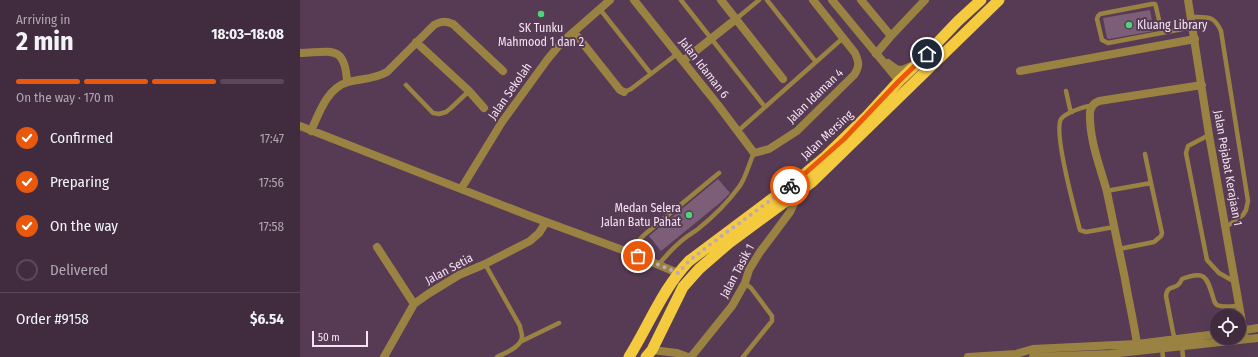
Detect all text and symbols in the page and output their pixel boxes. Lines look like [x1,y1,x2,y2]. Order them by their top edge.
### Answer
marker: SK Tunku Mahmood 1 dan 2 [536,9,546,19]
text: Arriving in [16,12,70,27]
place label: Kluang Library [1137,18,1208,32]
marker: Kluang Library [1124,20,1134,30]
place label: SK Tunku Mahmood 1 dan 2 [498,21,584,49]
text: 18:03–18:08 [211,25,284,43]
text: 2 min [16,26,74,57]
street label: Jalan Idaman 6 [676,35,732,101]
pin [910,37,944,71]
icon: home [916,43,938,65]
street label: Jalan Sekolah [485,60,535,122]
street label: Jalan Idaman 4 [784,66,846,126]
text: On the way · 170 m [16,90,114,105]
street label: Jalan Mersing [798,107,856,163]
street label: Jalan Pejabat Kerajaan 1 [1211,109,1245,227]
icon: check [16,127,38,149]
text: Confirmed [50,129,113,147]
text: 17:47 [260,131,284,146]
courier [770,166,810,206]
icon: check [16,171,38,193]
text: Preparing [50,173,109,191]
text: 17:56 [258,175,284,190]
icon: bike [779,175,801,197]
place label: Medan Selera Jalan Batu Pahat [601,201,681,229]
marker: Medan Selera Jalan Batu Pahat [684,210,694,220]
icon: check [16,215,38,237]
text: On the way [50,217,118,235]
text: 17:58 [258,219,284,234]
pin [621,239,655,273]
street label: Jalan Tasik 1 [717,242,757,300]
icon: bag [627,245,649,267]
street label: Jalan Setia [423,251,475,287]
text: Delivered [50,261,108,279]
map controls [1210,309,1246,345]
button: locate [1210,309,1246,345]
text: Order #9158 [16,310,89,328]
text: $6.54 [250,310,284,328]
scale bar [312,329,368,348]
text: 50 m [318,331,340,344]

